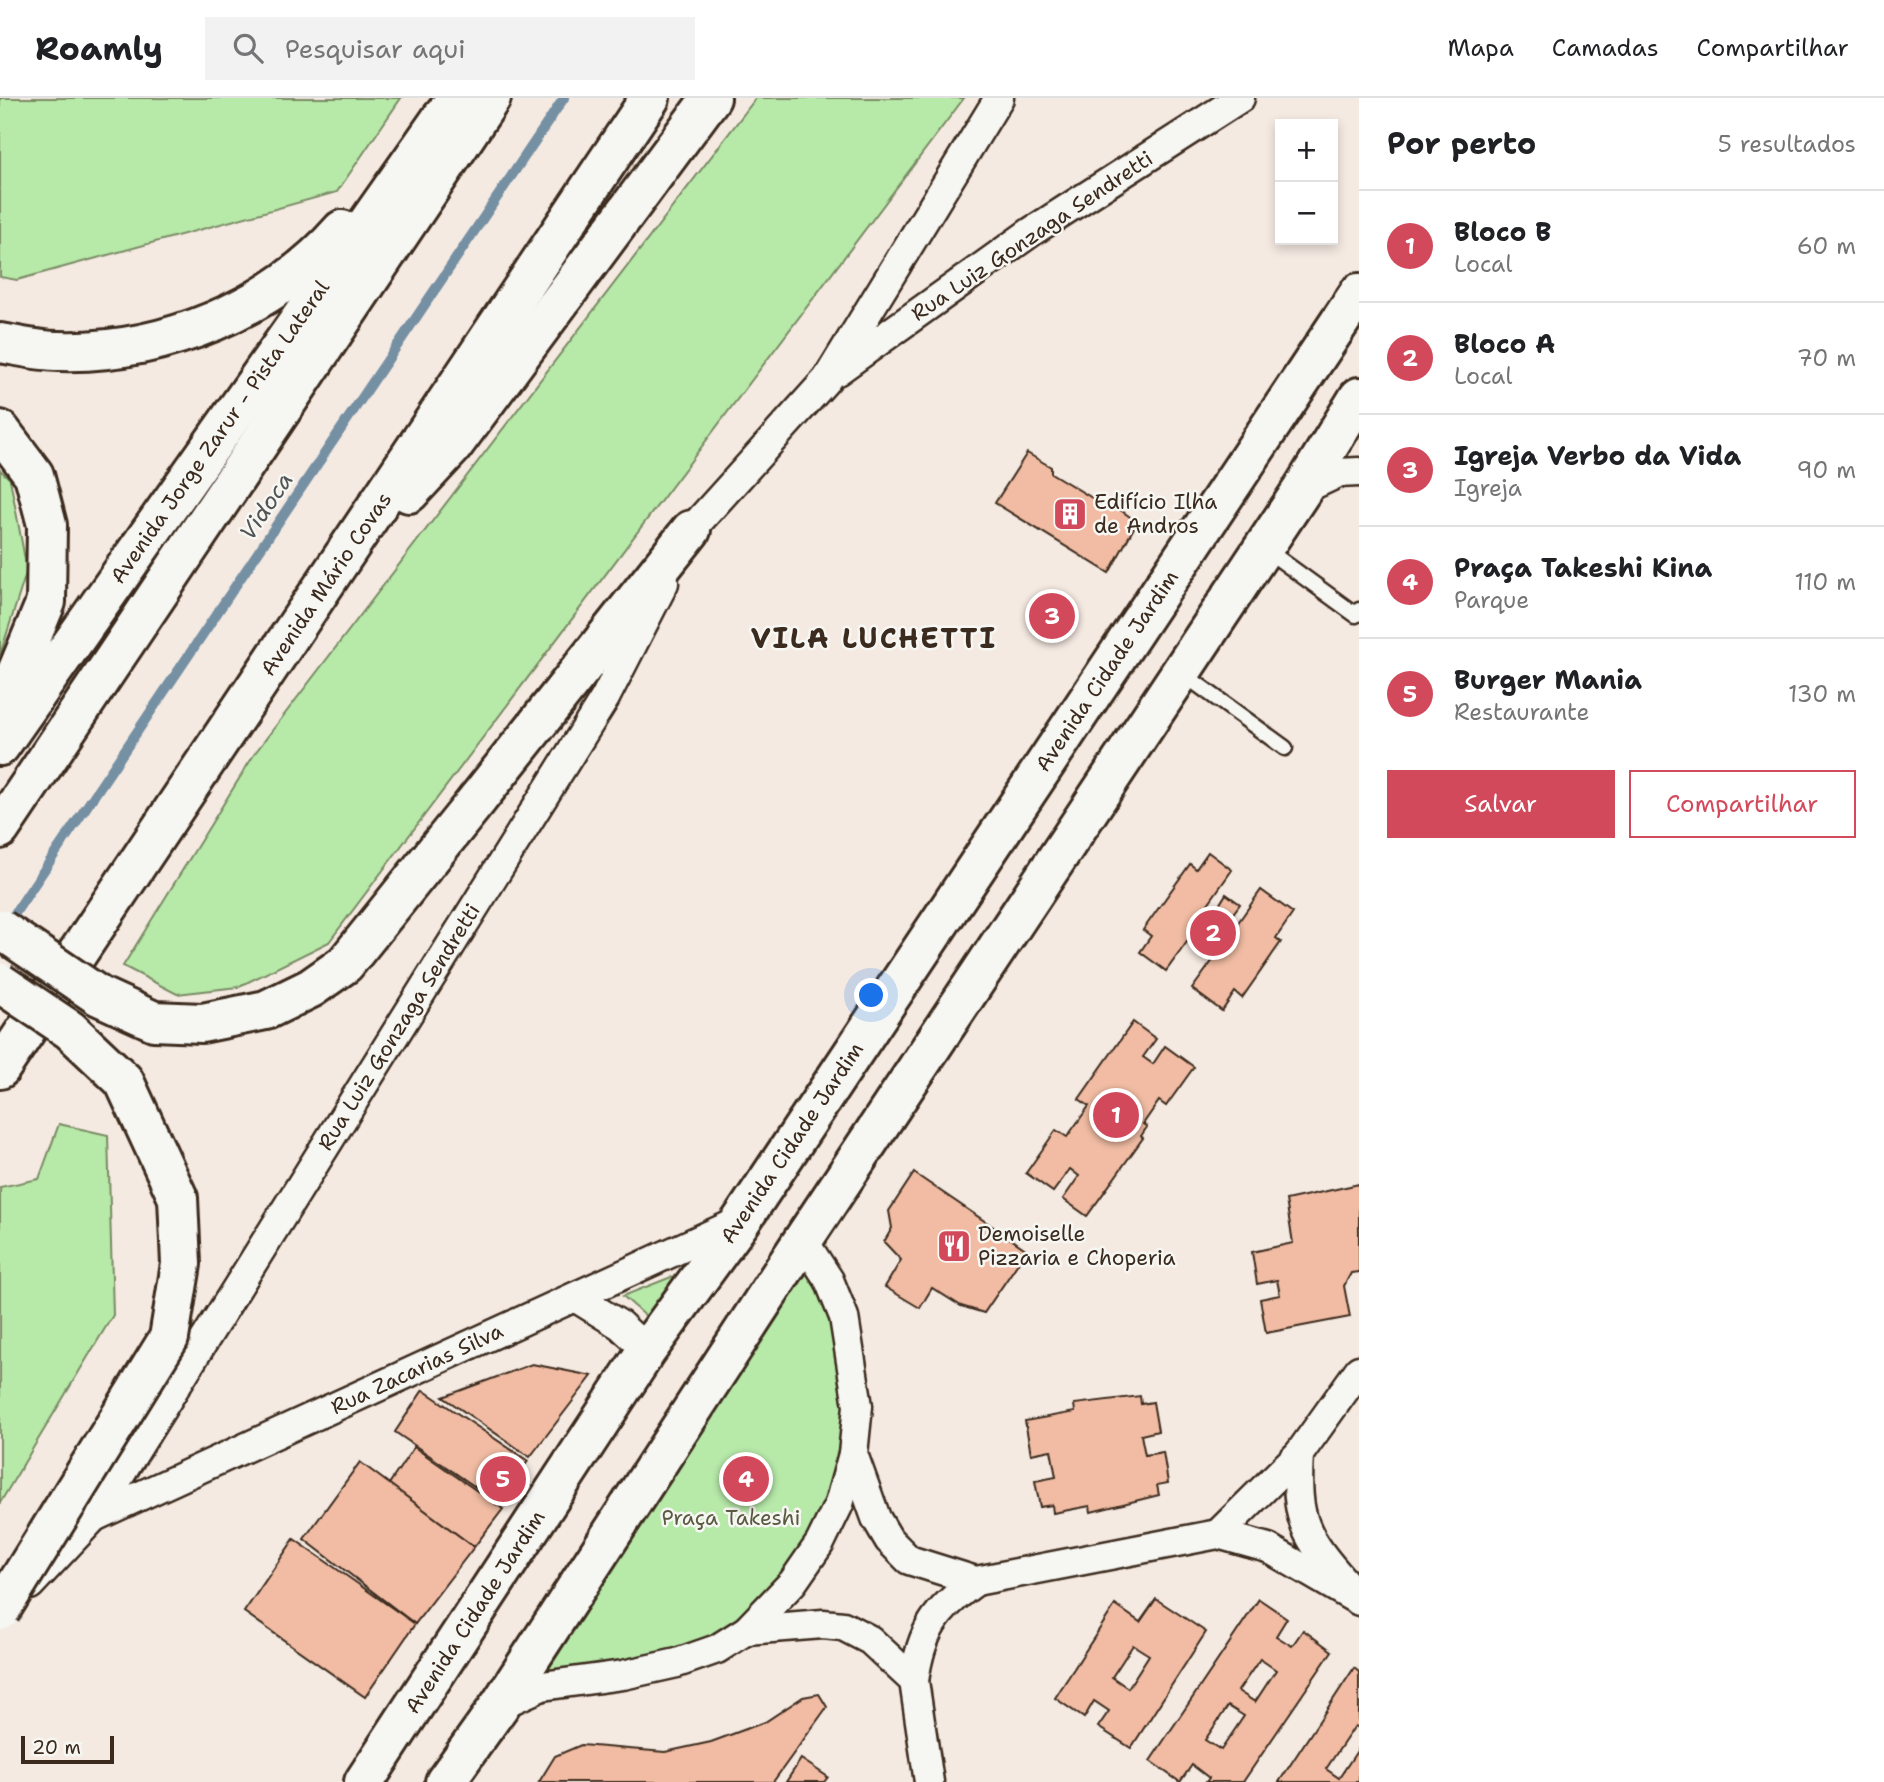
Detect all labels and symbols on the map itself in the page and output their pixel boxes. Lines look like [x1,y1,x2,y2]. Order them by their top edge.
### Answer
street label: Rua Luiz Gonzaga Sendretti [906,144,1158,328]
street label: Avenida Jorge Zarur - Pista Lateral [104,274,336,589]
water label: Vidoca [232,466,300,546]
street label: Avenida Mário Covas [254,487,398,681]
place label: Edifício Ilha de Andros [1094,488,1217,540]
building icon: Edifício Ilha de Andros [1051,495,1089,533]
street label: Avenida Cidade Jardim [1029,565,1185,777]
pin: 3 [1029,590,1075,642]
district label: VILA LUCHETTI [751,619,997,657]
street label: Rua Luiz Gonzaga Sendretti [311,898,487,1156]
pin: 2 [1190,907,1236,959]
your location [854,978,888,1012]
street label: Avenida Cidade Jardim [714,1037,870,1249]
pin: 1 [1093,1089,1139,1141]
place label: Demoiselle Pizzaria e Choperia [978,1220,1176,1272]
restaurant icon: Demoiselle Pizzaria e Choperia [935,1227,973,1265]
street label: Rua Zacarias Silva [326,1317,508,1421]
pin: 5 [480,1453,526,1505]
pin: 4 [723,1453,769,1505]
park label: Praça Takeshi [662,1504,800,1532]
street label: Avenida Cidade Jardim [399,1505,551,1719]
scale bar [21,1733,114,1765]

